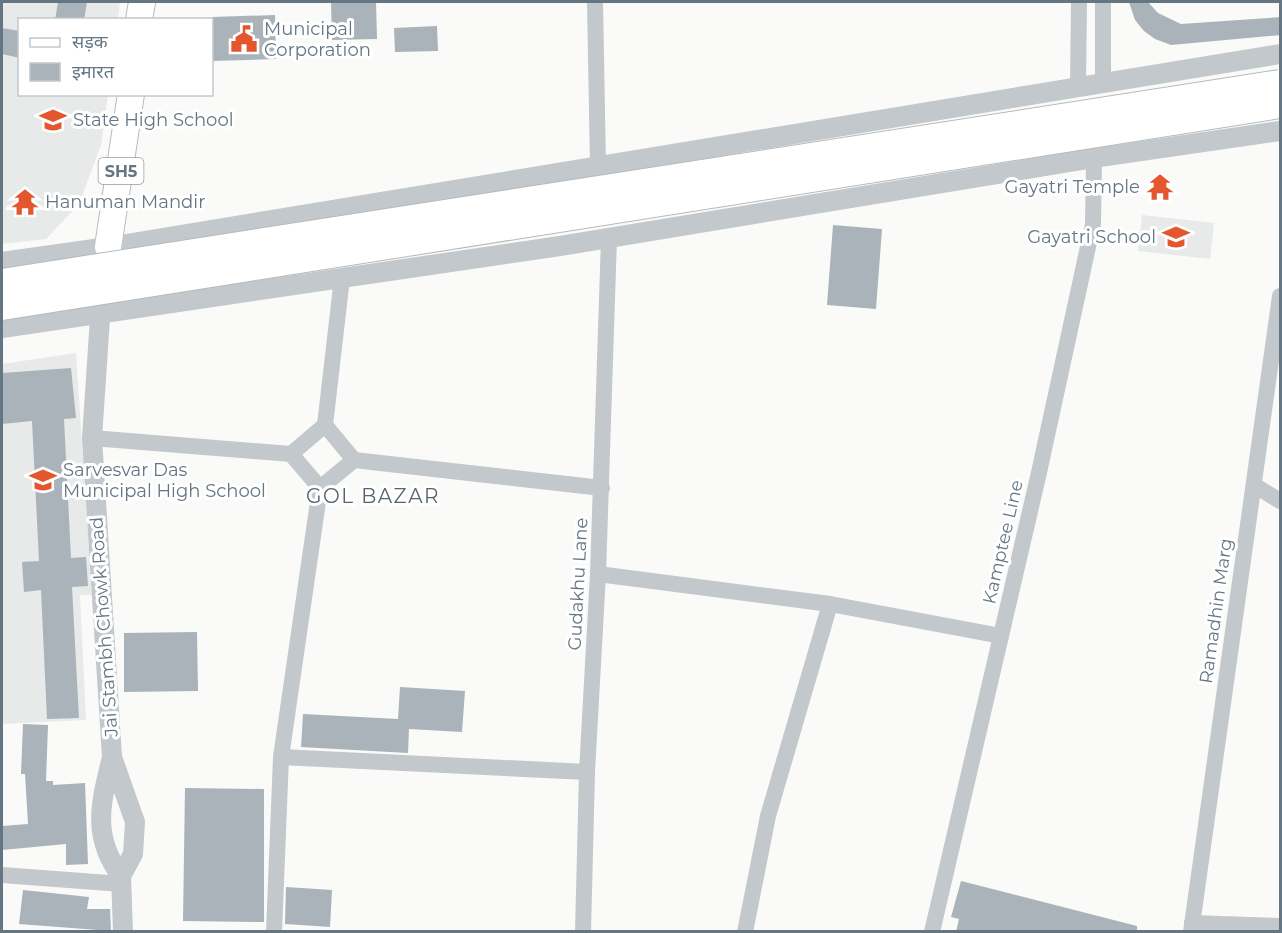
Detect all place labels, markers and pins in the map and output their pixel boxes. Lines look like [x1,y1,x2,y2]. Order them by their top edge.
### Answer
place label: Municipal Corporation [264,18,371,61]
public building icon: Municipal Corporation [229,24,259,54]
school or university icon: State High School [38,105,68,135]
place label: State High School [73,109,234,131]
temple icon: Gayatri Temple [1145,172,1175,202]
place label: Gayatri Temple [1005,176,1140,198]
temple icon: Hanuman Mandir [10,187,40,217]
place label: Hanuman Mandir [45,191,205,213]
school or university icon: Gayatri School [1161,222,1191,252]
place label: Gayatri School [1027,226,1156,248]
place label: Sarvesvar Das Municipal High School [63,459,266,502]
school or university icon: Sarvesvar Das Municipal High School [28,465,58,495]

